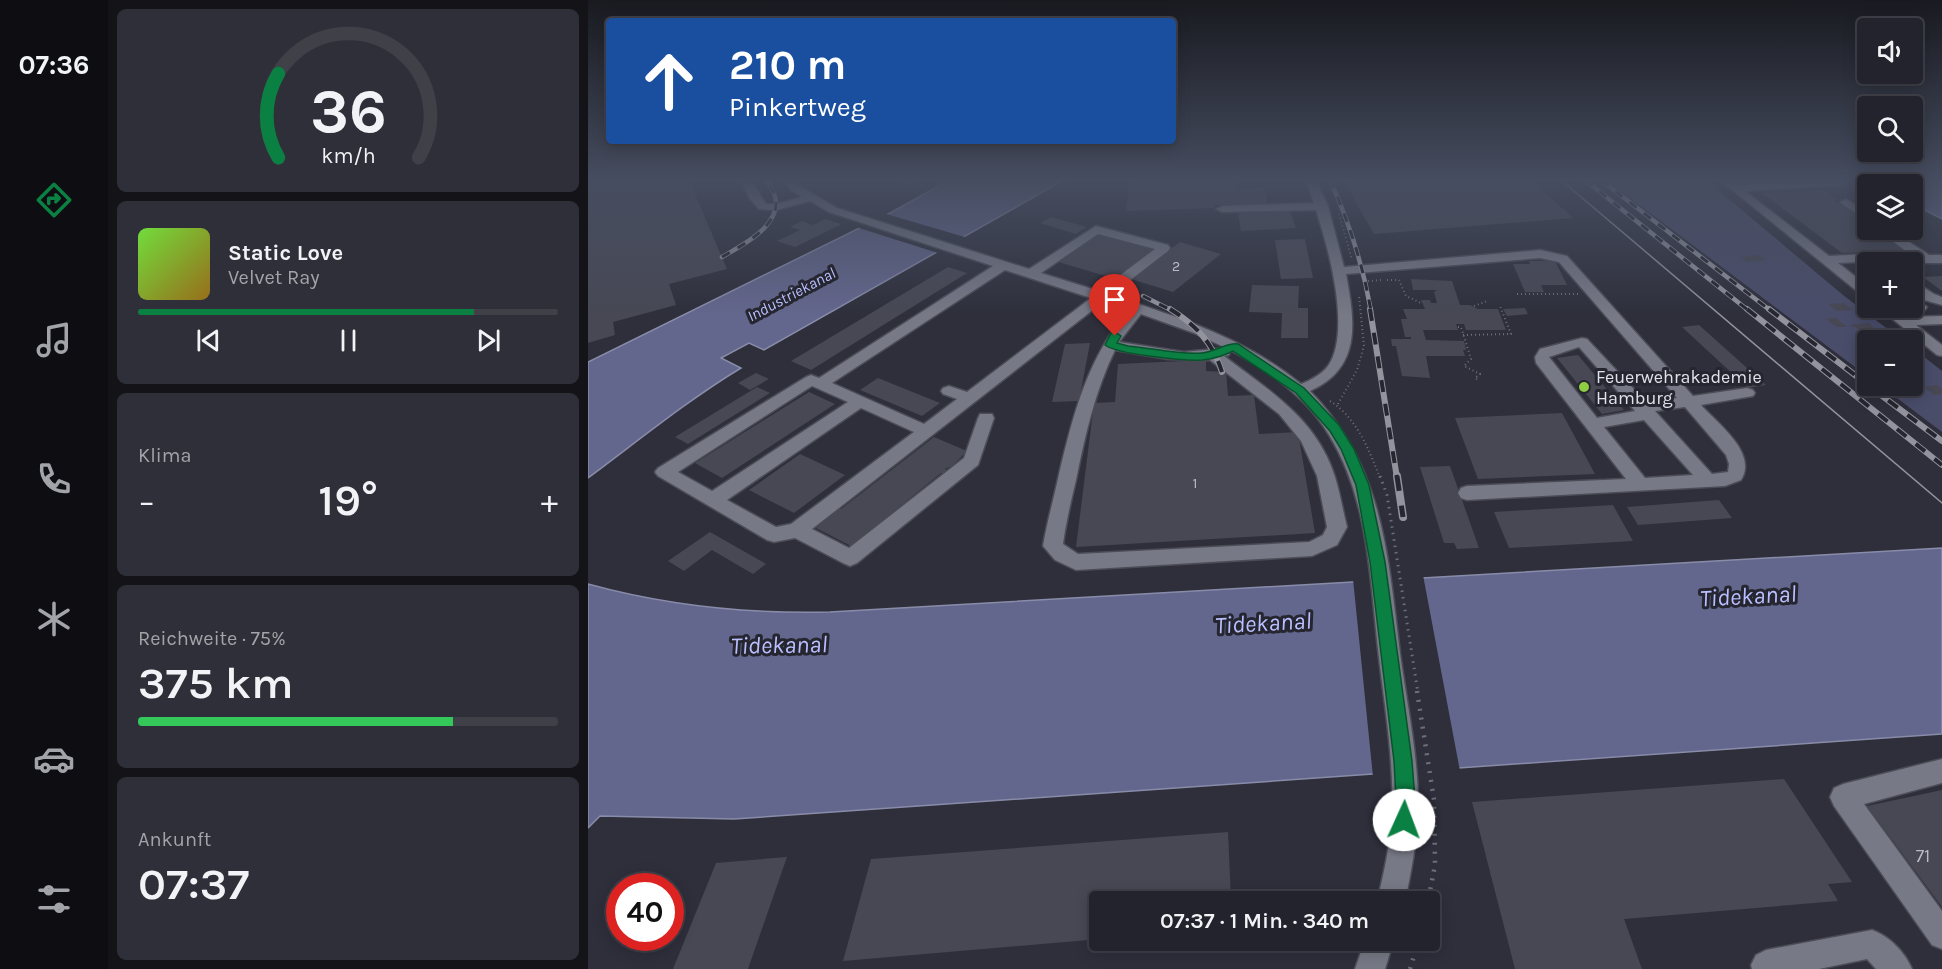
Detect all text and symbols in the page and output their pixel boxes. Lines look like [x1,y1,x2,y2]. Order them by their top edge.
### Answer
map controls [1857,18,1923,396]
button: sound [1857,18,1923,84]
text: 210 m [729,40,846,90]
icon: ahead [630,42,708,120]
text: 07:36 [19,49,89,81]
text: 36 [310,75,386,148]
text: Pinkertweg [729,91,866,123]
button: search [1857,96,1923,162]
text: km/h [321,143,375,168]
button: layers [1857,174,1923,240]
icon: directions [33,179,75,221]
text: Static Love [228,240,343,266]
button: + [1857,252,1923,318]
house number: 2 [1172,258,1180,275]
water label: Industriekanal [744,263,839,326]
text: Velvet Ray [228,266,320,289]
pin [1089,274,1140,336]
icon: arrive [1098,283,1131,316]
icon: music [33,319,75,361]
icon: previous [192,324,225,357]
icon: pause [332,324,365,357]
icon: next [472,324,505,357]
button: − [1857,330,1923,396]
place label: Feuerwehrakademie Hamburg [1596,366,1762,409]
marker: Feuerwehrakademie Hamburg [1577,380,1591,394]
text: Klima [138,444,191,467]
icon: phone [33,458,75,500]
text: 19° [318,474,378,526]
house number: 1 [1193,474,1197,492]
text: − [138,482,155,520]
text: + [541,482,558,520]
water label: Tidekanal [1699,579,1797,613]
icon: climate [33,598,75,640]
water label: Tidekanal [1214,606,1312,640]
text: Reichweite · 75% [138,627,286,650]
water label: Tidekanal [730,630,828,660]
text: 375 km [138,657,294,709]
icon: car [33,738,75,780]
position arrow [1372,788,1436,852]
text: Ankunft [138,828,211,851]
house number: 71 [1916,845,1930,867]
text: 07:37 [138,858,249,910]
speed limit sign: 40 [606,873,684,951]
icon: filters [33,878,75,920]
text: 07:37 · 1 Min. · 340 m [1160,908,1369,934]

